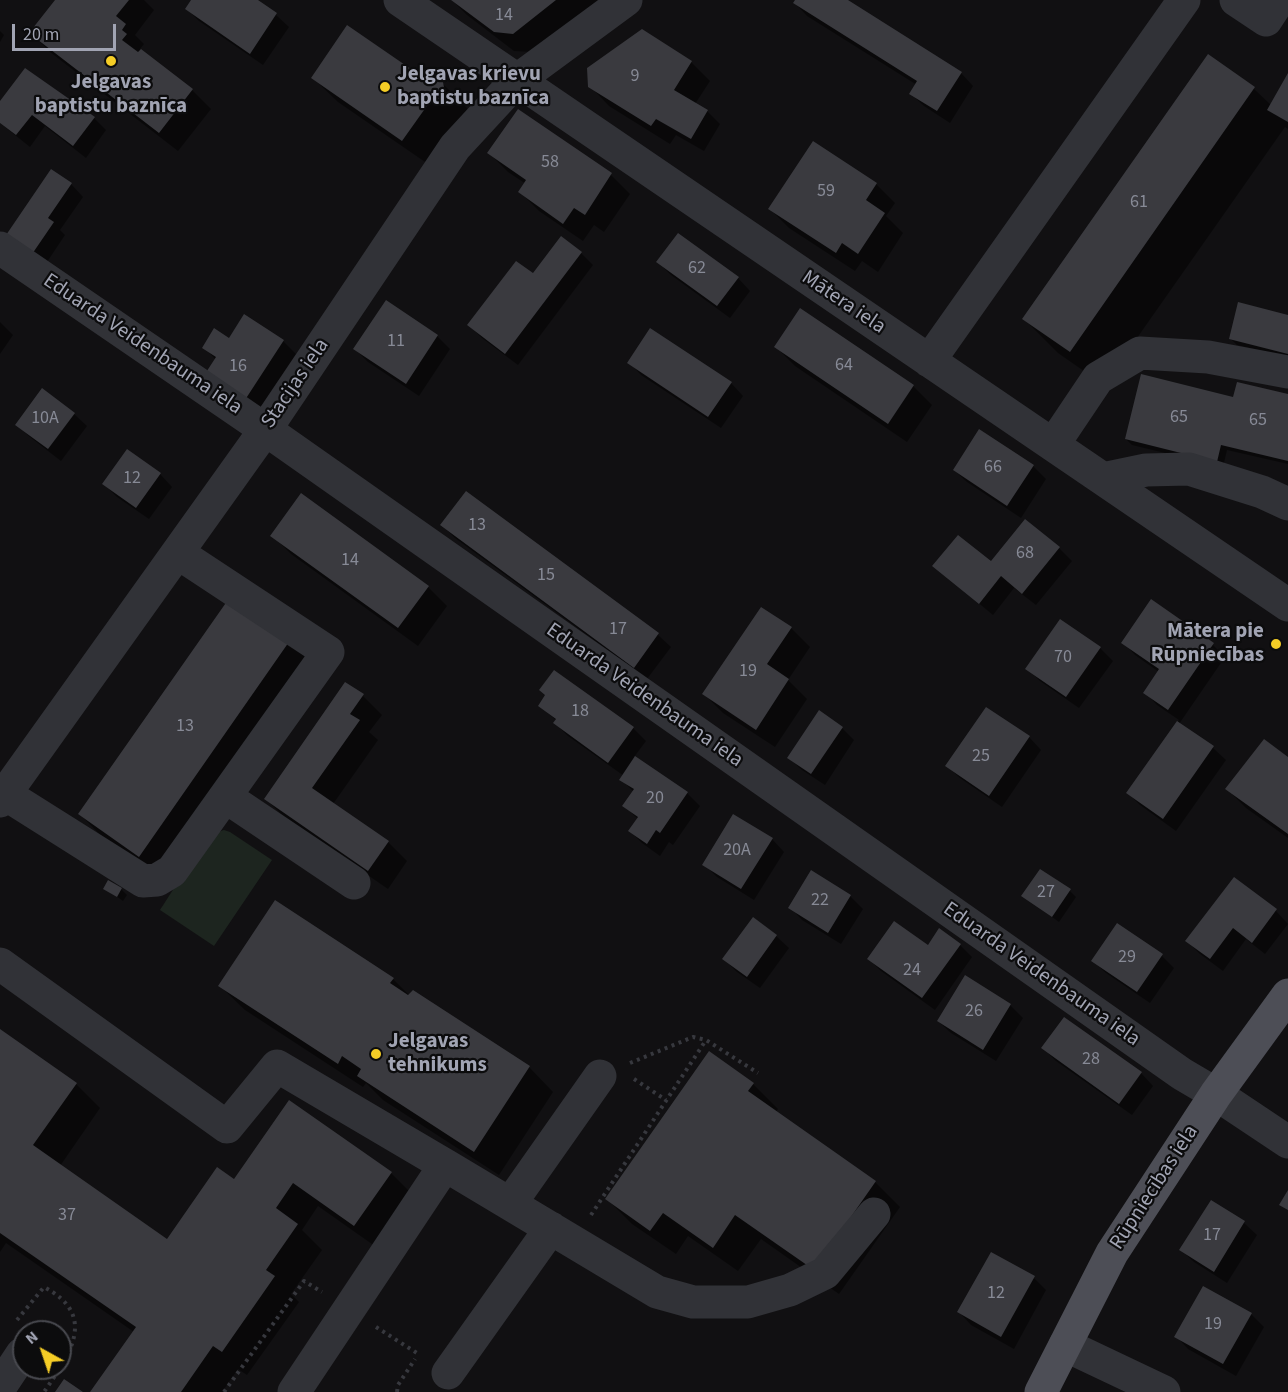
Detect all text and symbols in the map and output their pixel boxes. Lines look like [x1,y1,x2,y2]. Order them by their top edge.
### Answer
house number: 14 [495,5,513,27]
scale bar [15,12,118,50]
text: 20 m [23,22,59,47]
marker: Jelgavas baptistu baznīca [104,54,118,68]
place label: Jelgavas krievu baptistu baznīca [397,62,549,112]
house number: 9 [631,66,639,88]
place label: Jelgavas baptistu baznīca [35,70,187,120]
marker: Jelgavas krievu baptistu baznīca [378,80,392,94]
house number: 58 [541,152,559,174]
house number: 59 [817,181,835,203]
house number: 61 [1130,192,1148,214]
house number: 62 [688,258,706,280]
street label: Mātera iela [796,266,890,340]
street label: Eduarda Veidenbauma iela [38,269,246,421]
house number: 11 [387,331,405,353]
street label: Stacijas iela [257,334,335,434]
house number: 64 [835,355,853,377]
house number: 16 [229,356,247,378]
house number: 65 [1170,407,1188,429]
house number: 10A [31,408,59,430]
house number: 65 [1249,410,1267,432]
house number: 66 [984,457,1002,479]
house number: 12 [123,468,141,490]
house number: 13 [468,515,486,537]
house number: 68 [1016,543,1034,565]
house number: 14 [341,550,359,572]
house number: 15 [537,565,555,587]
street label: Eduarda Veidenbauma iela [541,618,747,774]
house number: 17 [609,619,627,641]
place label: Mātera pie Rūpniecības [1151,619,1264,669]
marker: Mātera pie Rūpniecības [1269,637,1283,651]
house number: 70 [1054,647,1072,669]
house number: 19 [739,661,757,683]
house number: 18 [571,701,589,723]
house number: 13 [176,716,194,738]
house number: 25 [972,746,990,768]
house number: 20 [646,788,664,810]
house number: 20A [723,840,751,862]
house number: 27 [1037,882,1055,904]
house number: 22 [811,890,829,912]
street label: Eduarda Veidenbauma iela [938,897,1144,1053]
house number: 29 [1118,947,1136,969]
house number: 24 [903,960,921,982]
house number: 26 [965,1001,983,1023]
place label: Jelgavas tehnikums [388,1029,487,1079]
marker: Jelgavas tehnikums [369,1047,383,1061]
house number: 28 [1082,1049,1100,1071]
street label: Rūpniecības iela [1105,1121,1205,1255]
house number: 37 [58,1205,76,1227]
house number: 17 [1203,1225,1221,1247]
house number: 12 [987,1283,1005,1305]
house number: 19 [1204,1314,1222,1336]
north arrow [12,1320,72,1380]
text: N [21,1326,43,1350]

